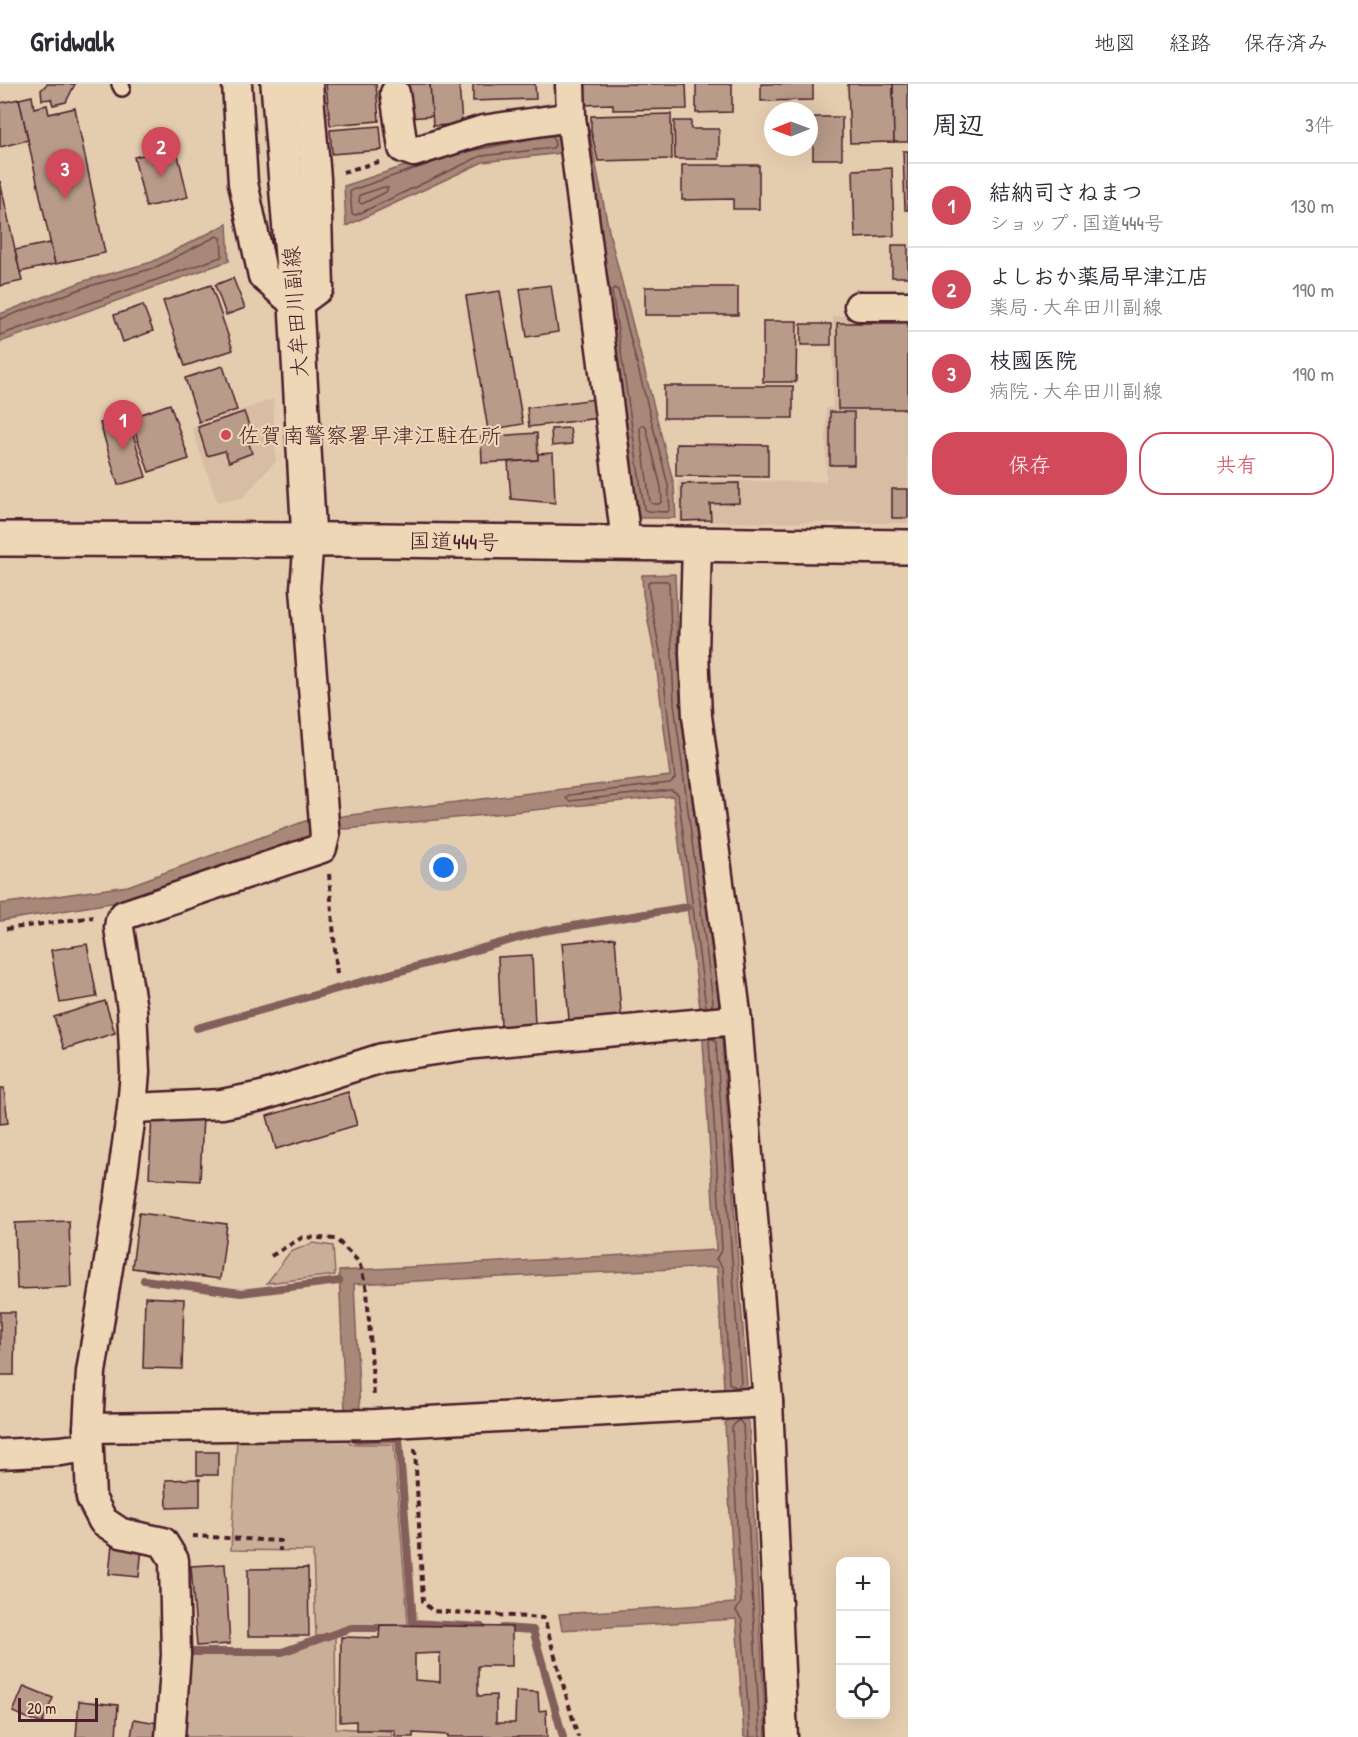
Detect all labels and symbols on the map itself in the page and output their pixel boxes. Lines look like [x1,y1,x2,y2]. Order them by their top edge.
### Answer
north arrow [764,102,818,156]
pin: 2 [142,128,180,177]
pin: 3 [46,150,84,199]
street label: 大牟田川副線 [275,245,315,379]
pin: 1 [104,400,142,450]
place label: 佐賀南警察署早津江駐在所 [238,420,502,450]
marker: 佐賀南警察署早津江駐在所 [219,428,233,442]
street label: 国道444号 [408,525,500,557]
your location [429,853,458,882]
scale bar [18,1695,98,1722]

